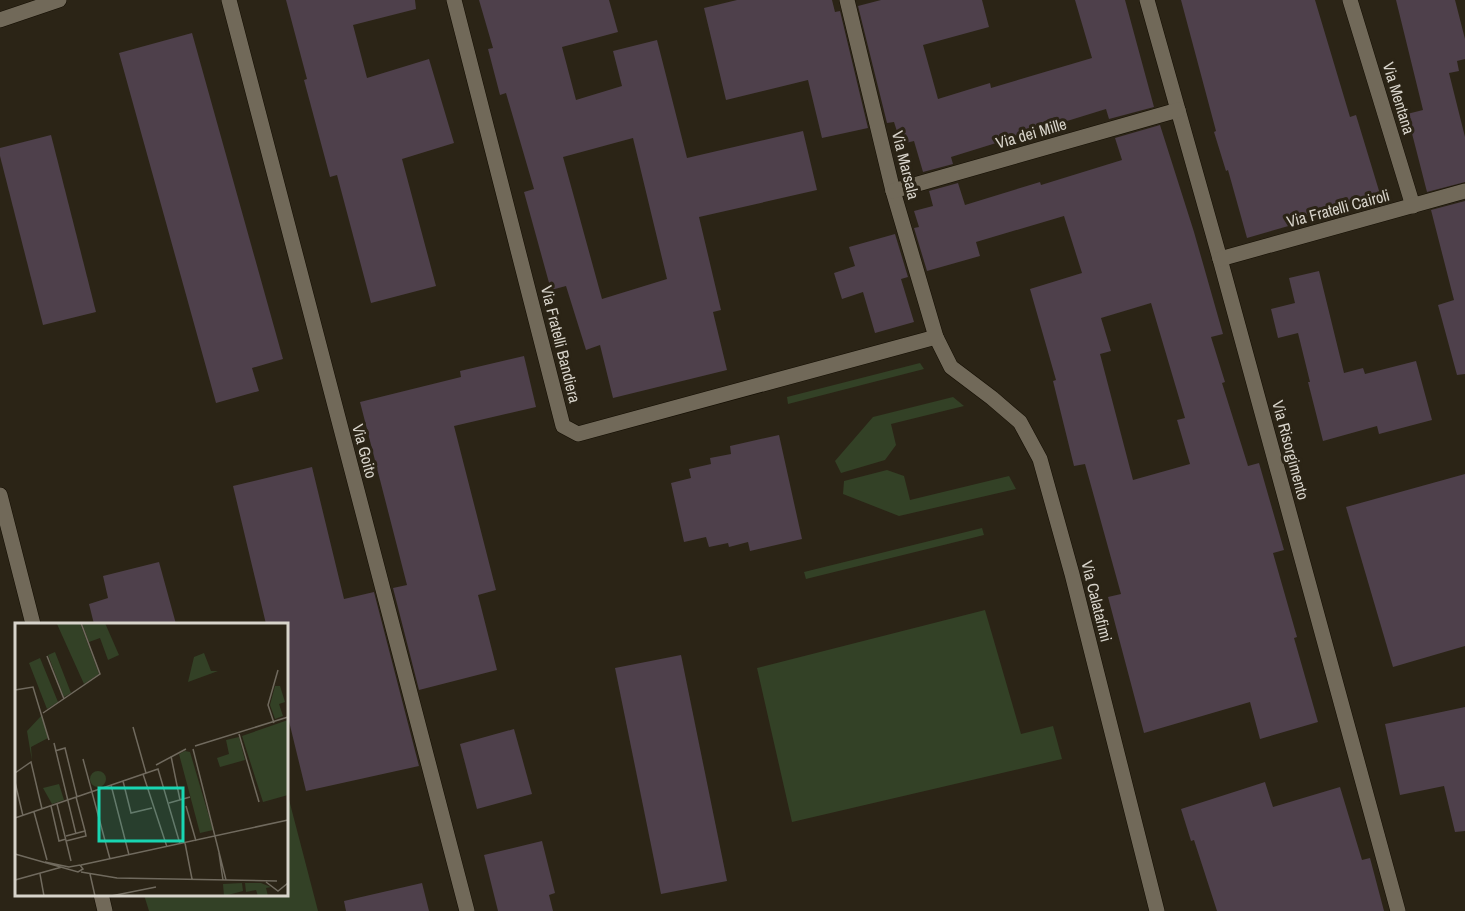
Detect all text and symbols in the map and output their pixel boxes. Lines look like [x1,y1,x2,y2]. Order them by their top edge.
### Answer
street label: Via Mentana [1378,59,1421,137]
street label: Via dei Mille [993,112,1069,154]
street label: Via Marsala [887,128,925,202]
street label: Via Fratelli Cairoli [1284,184,1392,232]
street label: Via Fratelli Bandiera [536,283,586,406]
street label: Via Risorgimento [1267,398,1315,502]
street label: Via Goito [347,421,383,481]
street label: Via Calatafimi [1076,558,1118,644]
inset map [15,623,288,896]

